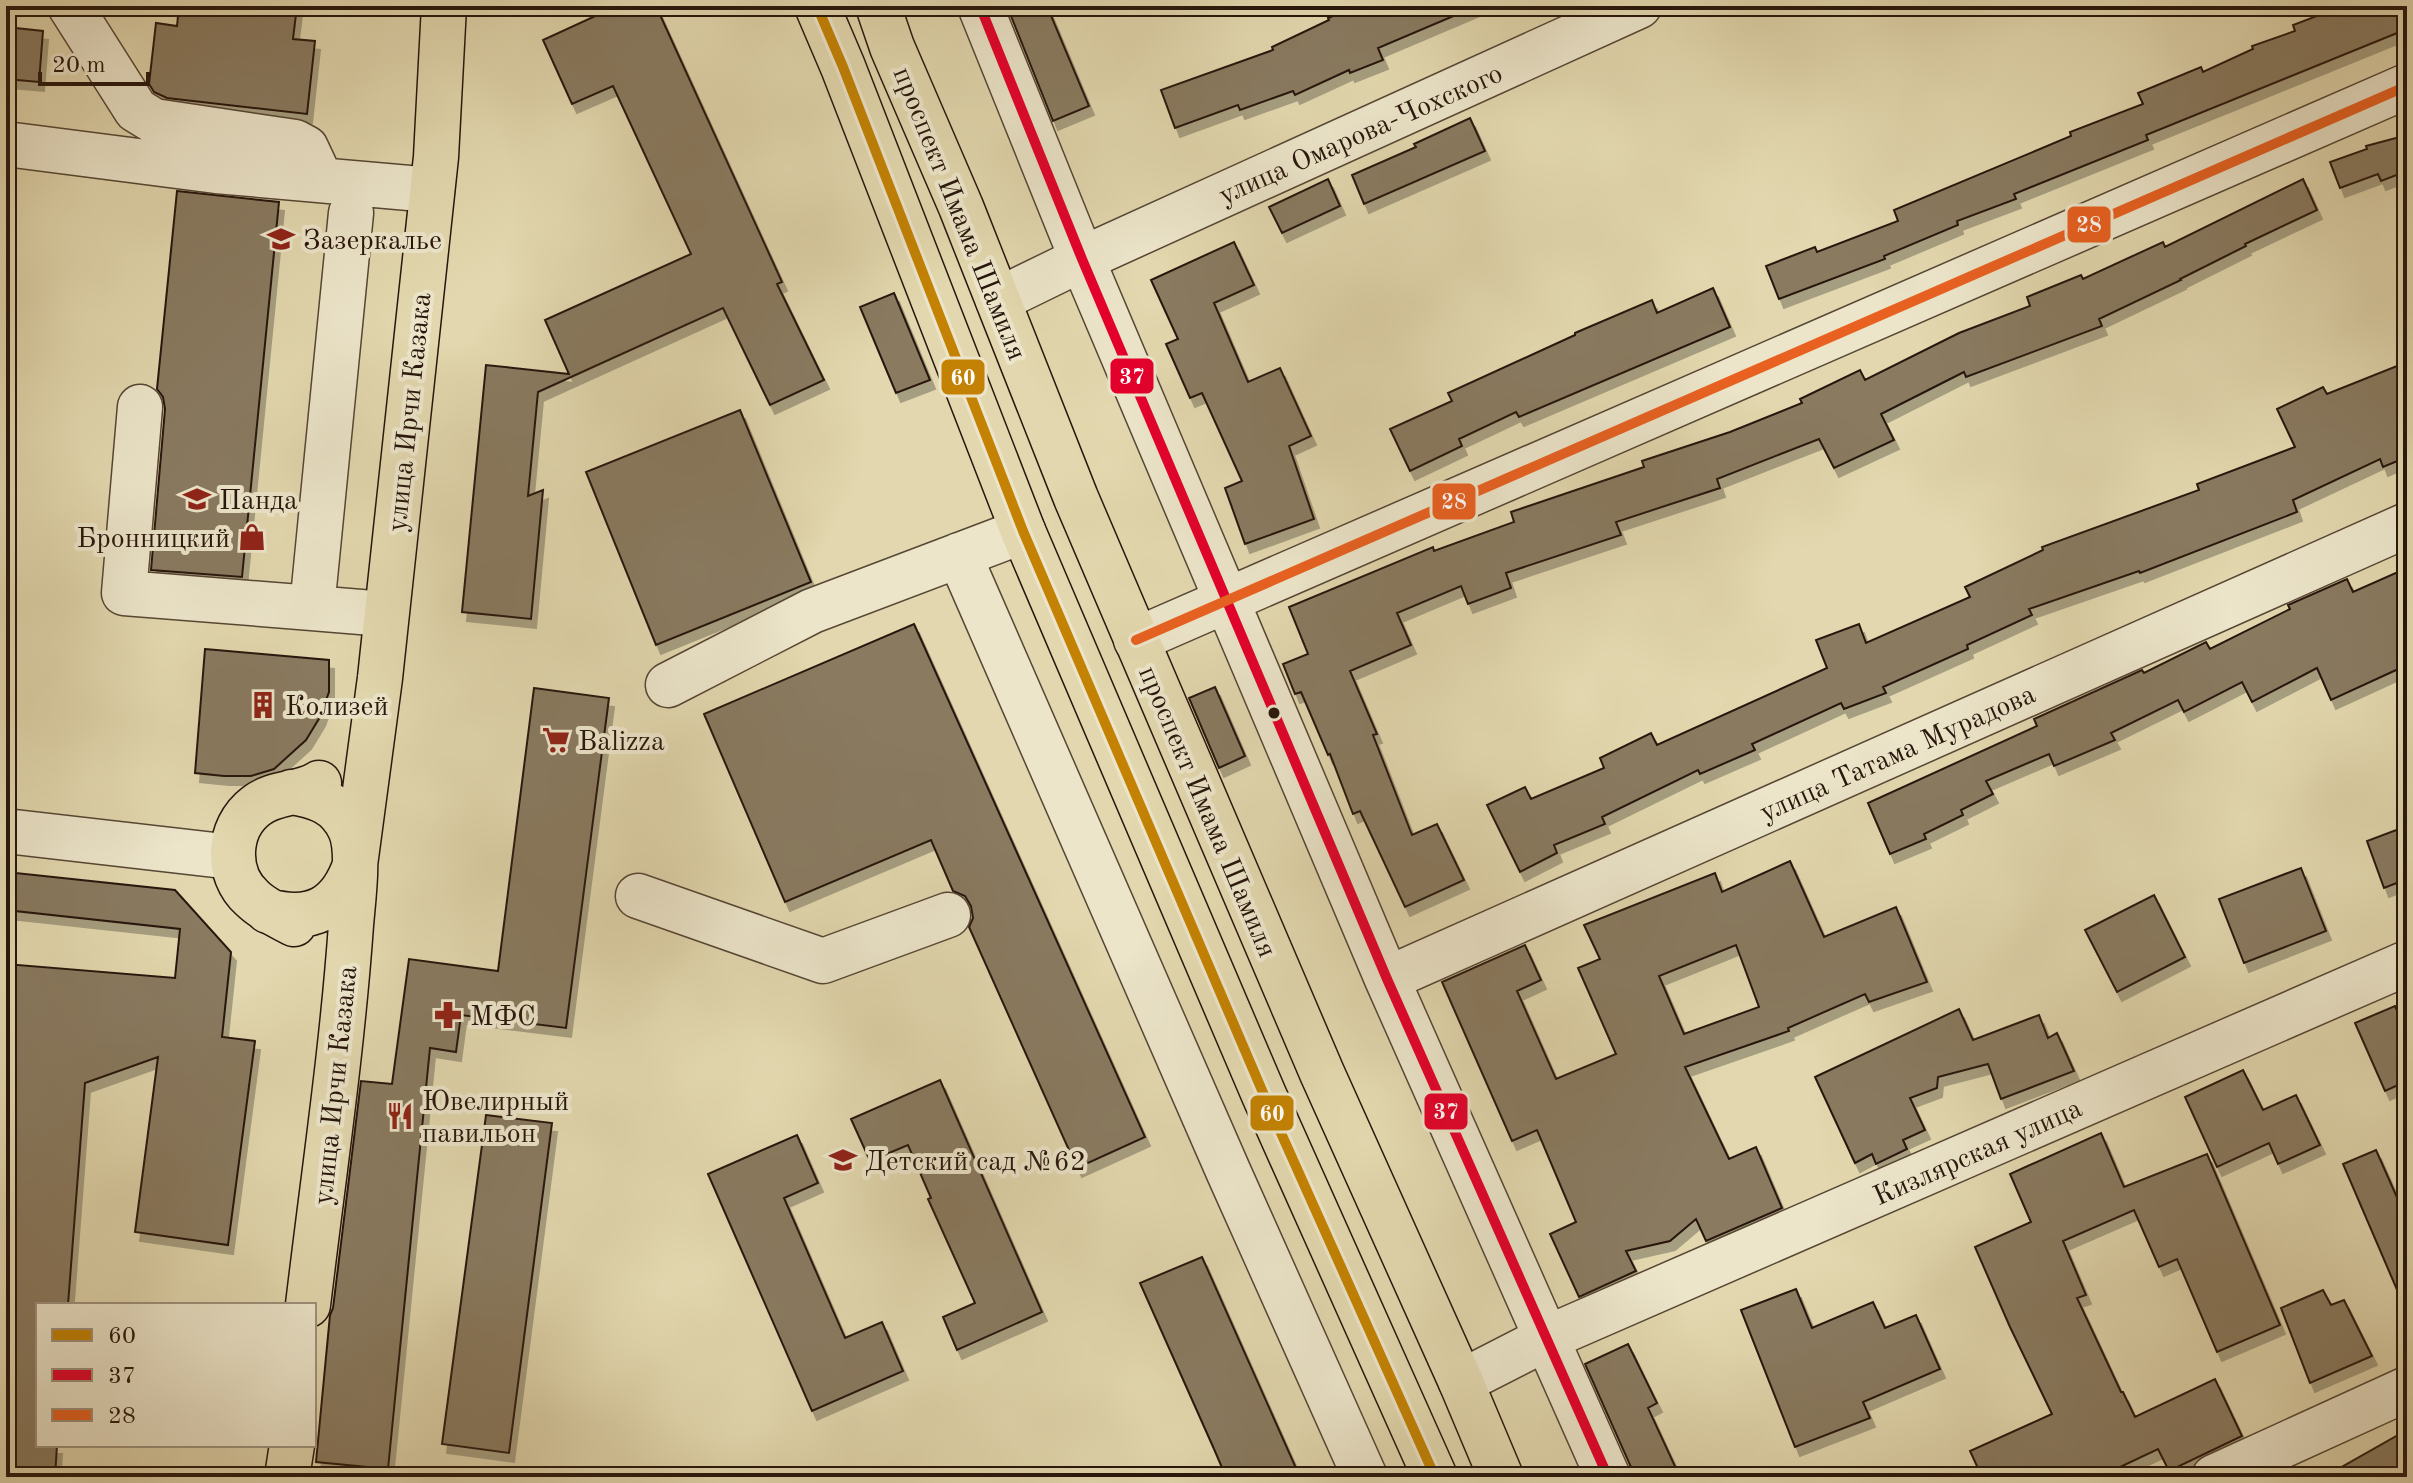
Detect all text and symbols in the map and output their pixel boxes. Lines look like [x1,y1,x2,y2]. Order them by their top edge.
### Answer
scale bar [40,36,148,86]
text: 20 m [52,54,106,78]
street label: улица Омарова-Чохского [1215,60,1507,211]
street label: проспект Имама Шамиля [887,64,1030,365]
line badge: 28 [2066,205,2112,244]
text: 28 [2076,215,2102,237]
school or university icon: Зазеркалье [266,224,296,254]
place label: Зазеркалье [303,228,442,256]
street label: улица Ирчи Казака [384,291,437,533]
line badge: 37 [1109,357,1155,395]
line badge: 60 [940,358,986,396]
text: 37 [1119,367,1145,389]
text: 60 [950,368,976,390]
line badge: 28 [1431,482,1477,521]
school or university icon: Панда [182,484,212,514]
place label: Панда [219,488,298,516]
text: 28 [1441,492,1467,514]
shop icon: Бронницкий [237,522,267,552]
place label: Бронницкий [77,526,230,554]
street label: проспект Имама Шамиля [1132,663,1280,962]
street label: улица Татама Мурадова [1756,681,2040,828]
building icon: Колизей [248,690,278,720]
place label: Колизей [285,694,389,722]
unlabelled marker [1266,705,1282,721]
supermarket icon: Balizza [541,725,571,755]
place label: Balizza [578,729,665,757]
street label: улица Ирчи Казака [310,964,363,1206]
pharmacy icon: МФС [433,1000,463,1030]
place label: МФС [470,1004,536,1032]
place label: Ювелирный павильон [422,1089,569,1149]
line badge: 37 [1423,1092,1469,1131]
line badge: 60 [1249,1094,1295,1132]
street label: Кизлярская улица [1870,1095,2087,1212]
restaurant icon: Ювелирный павильон [385,1101,415,1131]
text: 37 [1433,1102,1459,1124]
text: 60 [1259,1104,1285,1126]
school or university icon: Детский сад №62 [828,1145,858,1175]
place label: Детский сад №62 [865,1149,1086,1177]
legend [36,1303,316,1447]
text: 60 [108,1325,136,1349]
text: 37 [108,1365,136,1389]
text: 28 [108,1405,136,1429]

